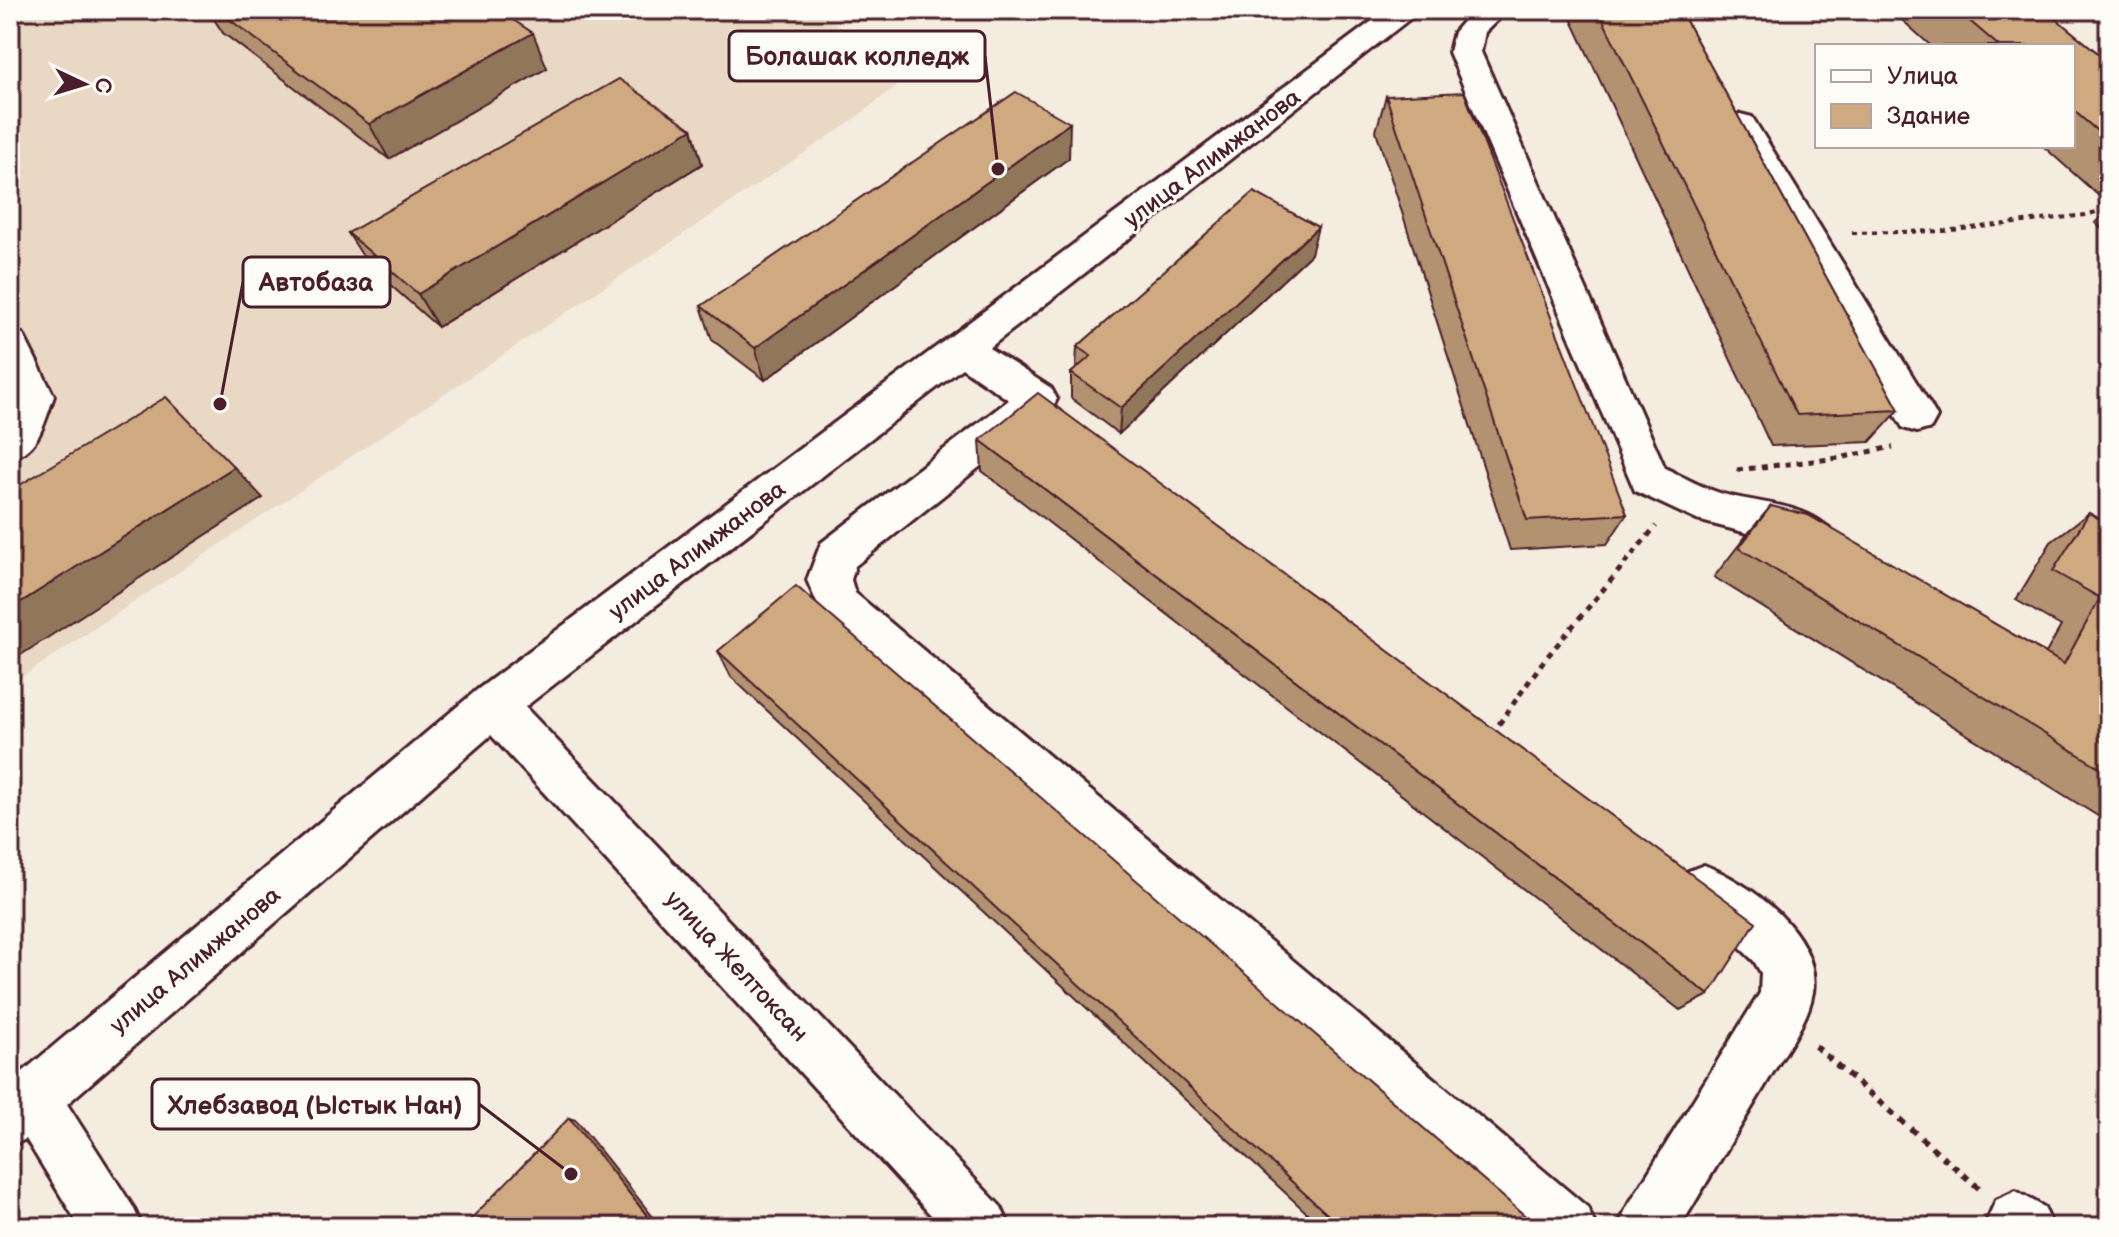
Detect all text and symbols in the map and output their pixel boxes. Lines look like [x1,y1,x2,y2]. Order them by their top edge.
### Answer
callout: Болашак колледж [729,31,985,81]
text: Болашак колледж [745,42,970,73]
north arrow [44,44,124,124]
legend [1815,44,2075,148]
text: Улица [1887,62,1958,91]
text: С [88,77,116,94]
street label: улица Алимжанова [1118,83,1306,234]
text: Здание [1887,102,1970,131]
callout: Автобаза [243,257,390,307]
text: Автобаза [258,268,374,299]
street label: улица Алимжанова [603,475,791,626]
street label: улица Алимжанова [104,881,286,1040]
street label: улица Желтоксан [659,885,814,1048]
callout: Хлебзавод (Ыстык Нан) [152,1079,479,1129]
text: Хлебзавод (Ыстык Нан) [167,1091,462,1122]

